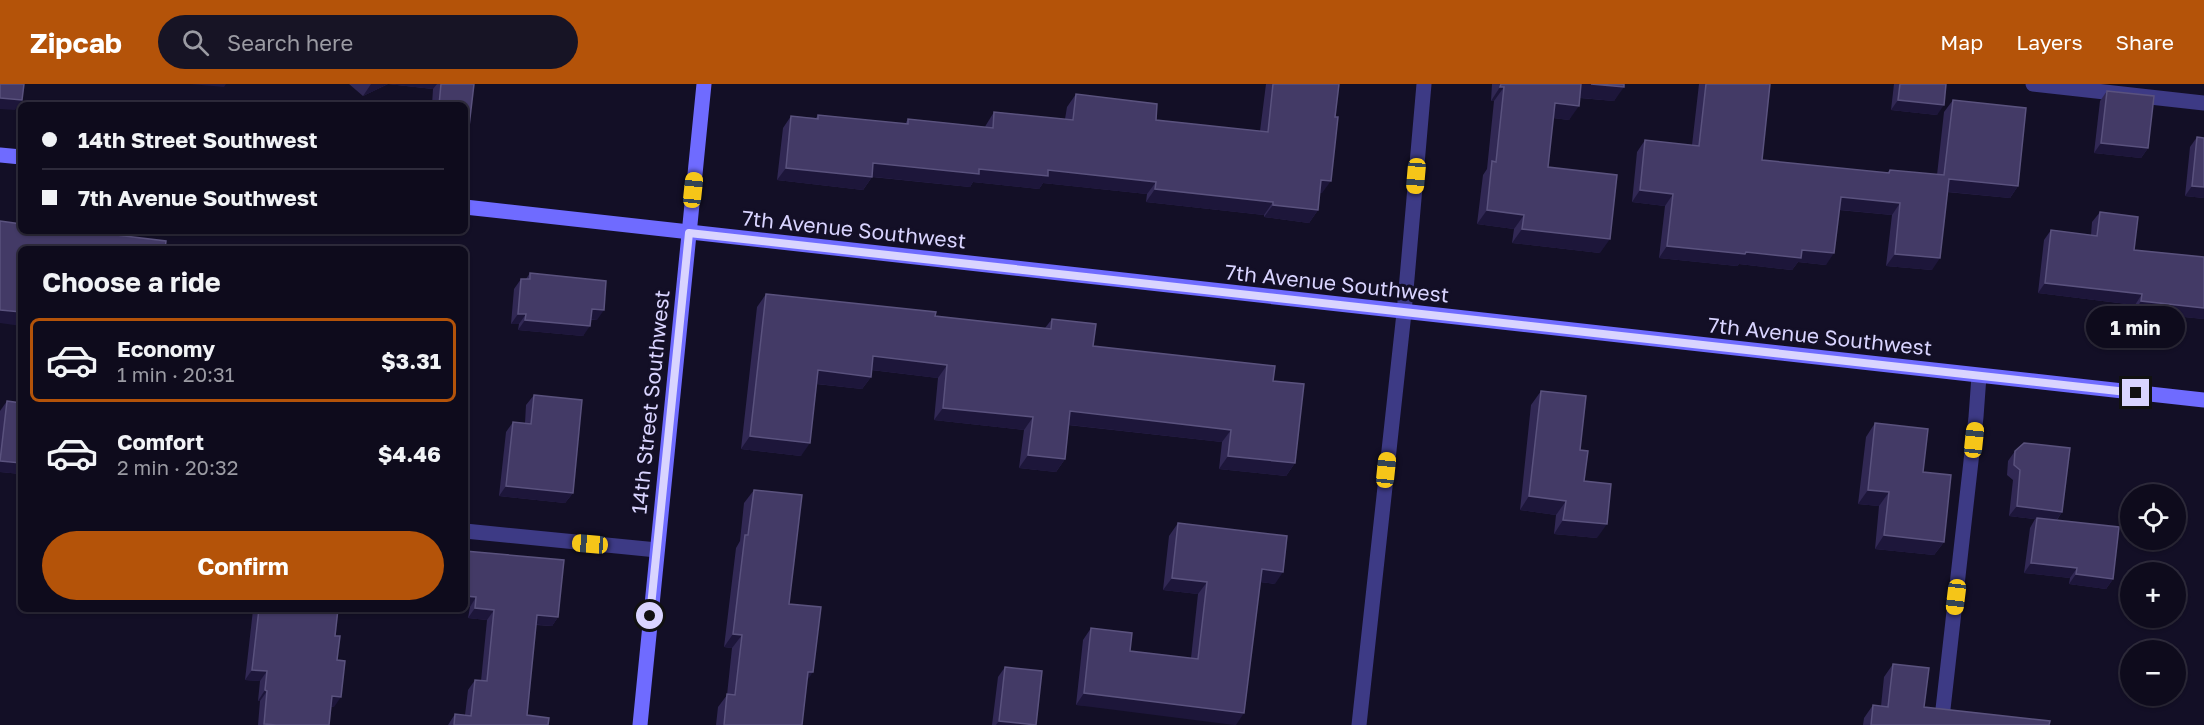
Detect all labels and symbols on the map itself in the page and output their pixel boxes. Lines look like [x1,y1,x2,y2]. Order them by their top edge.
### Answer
car [1405,157,1427,195]
car [682,171,704,209]
street label: 7th Avenue Southwest [741,204,968,254]
street label: 7th Avenue Southwest [1224,258,1451,308]
street label: 14th Street Southwest [625,288,675,515]
callout: 1 min [2086,306,2186,348]
street label: 7th Avenue Southwest [1707,311,1934,361]
route end [2122,379,2149,406]
car [1963,421,1985,459]
car [1375,451,1397,489]
car [571,533,609,555]
car [1945,578,1967,616]
route start [636,602,663,629]

